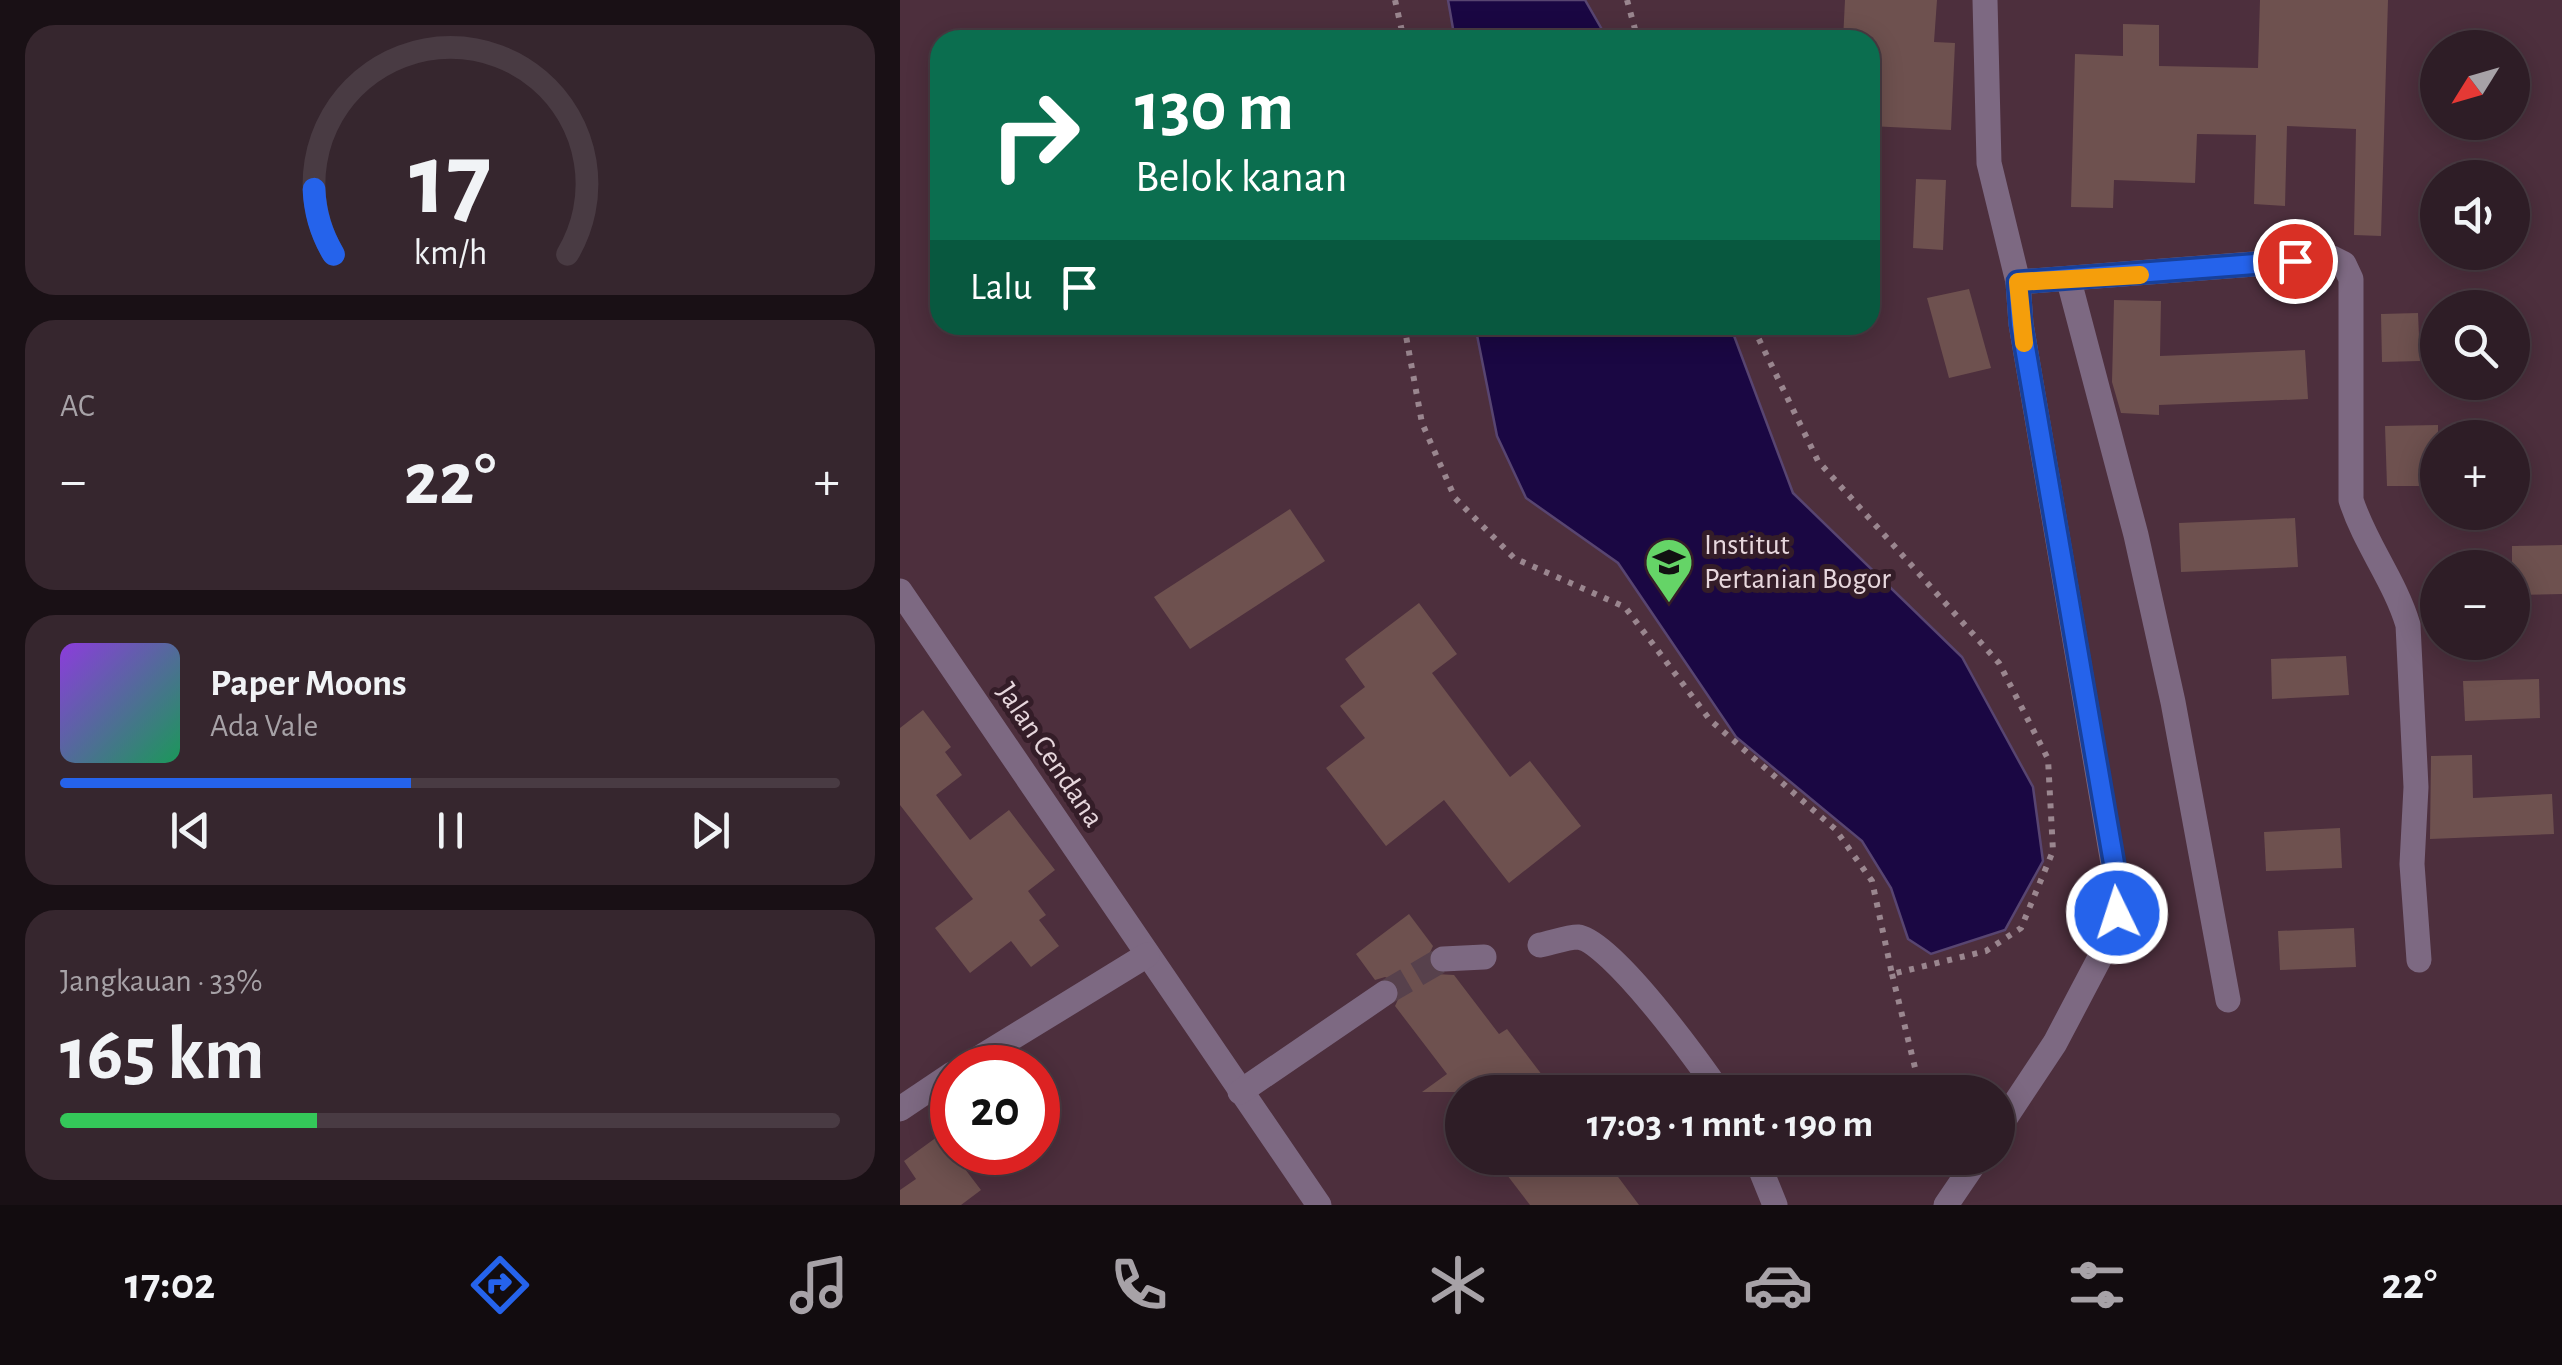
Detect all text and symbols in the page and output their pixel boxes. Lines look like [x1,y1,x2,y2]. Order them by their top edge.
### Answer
north arrow [2420,30,2530,140]
map controls [2420,30,2530,660]
icon: right [970,70,1100,200]
text: 130 m [1135,73,1294,143]
text: 17 [409,129,491,233]
text: Belok kanan [1135,155,1347,200]
button: sound [2420,160,2530,270]
pin [2253,219,2338,304]
icon: arrive [2268,234,2323,289]
text: km/h [413,235,487,271]
icon: arrive [1052,260,1107,315]
text: Lalu [970,269,1032,307]
button: search [2420,290,2530,400]
text: AC [60,390,95,422]
button: + [2420,420,2530,530]
text: 22° [404,443,496,518]
text: − [60,454,86,509]
text: + [814,454,840,509]
place label: Institut Pertanian Bogor [1704,530,1891,594]
school or university icon: Institut Pertanian Bogor [1643,536,1695,604]
button: − [2420,550,2530,660]
text: Paper Moons [210,665,407,703]
street label: Jalan Cendana [991,678,1109,832]
text: Ada Vale [210,710,318,742]
icon: previous [163,803,218,858]
icon: pause [423,803,478,858]
icon: next [683,803,738,858]
position arrow [2065,861,2169,965]
text: Jangkauan · 33% [60,965,263,997]
text: 165 km [60,1018,265,1093]
speed limit sign: 20 [930,1045,1060,1175]
text: 17:03 · 1 mnt · 190 m [1587,1106,1873,1144]
icon: directions [465,1250,535,1320]
icon: music [784,1250,854,1320]
icon: phone [1104,1250,1174,1320]
icon: climate [1423,1250,1493,1320]
icon: car [1743,1250,1813,1320]
icon: filters [2062,1250,2132,1320]
text: 17:02 [125,1262,215,1307]
text: 22° [2382,1262,2437,1307]

